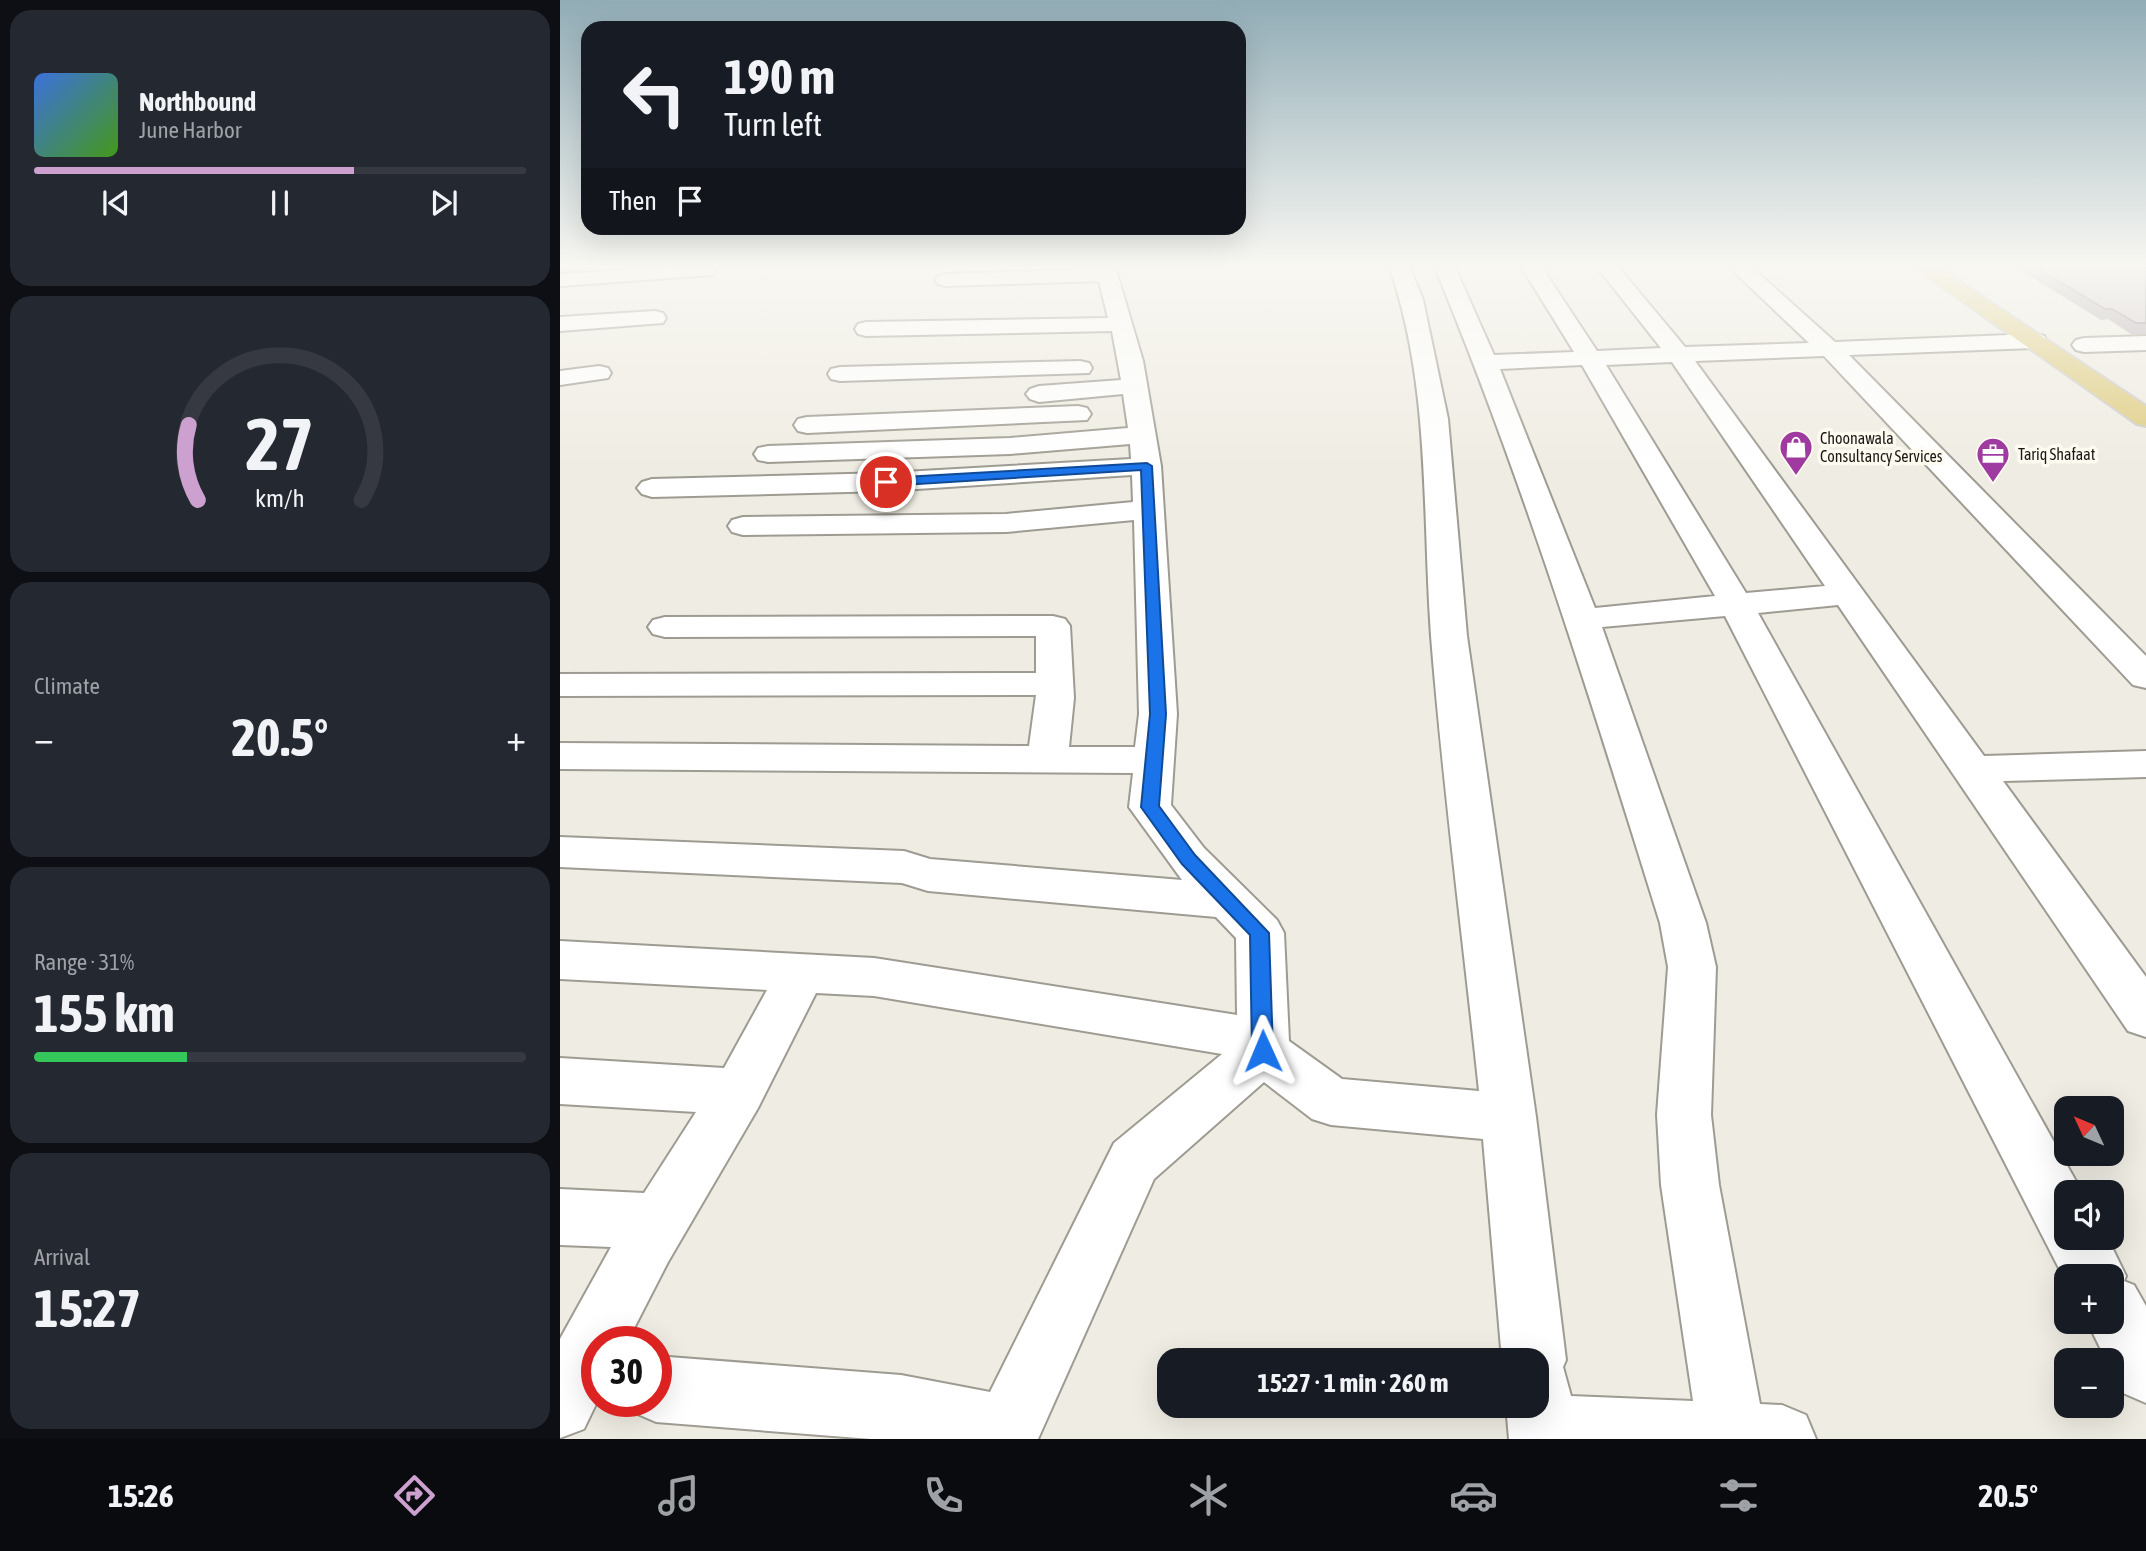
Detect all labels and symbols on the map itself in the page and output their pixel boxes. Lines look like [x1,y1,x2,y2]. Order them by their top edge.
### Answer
shop icon: Choonawala Consultancy Services [1777,428,1815,477]
place label: Choonawala Consultancy Services [1820,429,1943,466]
office icon: Tariq Shafaat [1974,435,2012,484]
place label: Tariq Shafaat [2018,445,2096,464]
pin [856,452,916,512]
position arrow [1226,1014,1300,1088]
north arrow [2054,1096,2124,1166]
speed limit sign: 30 [581,1326,672,1417]

